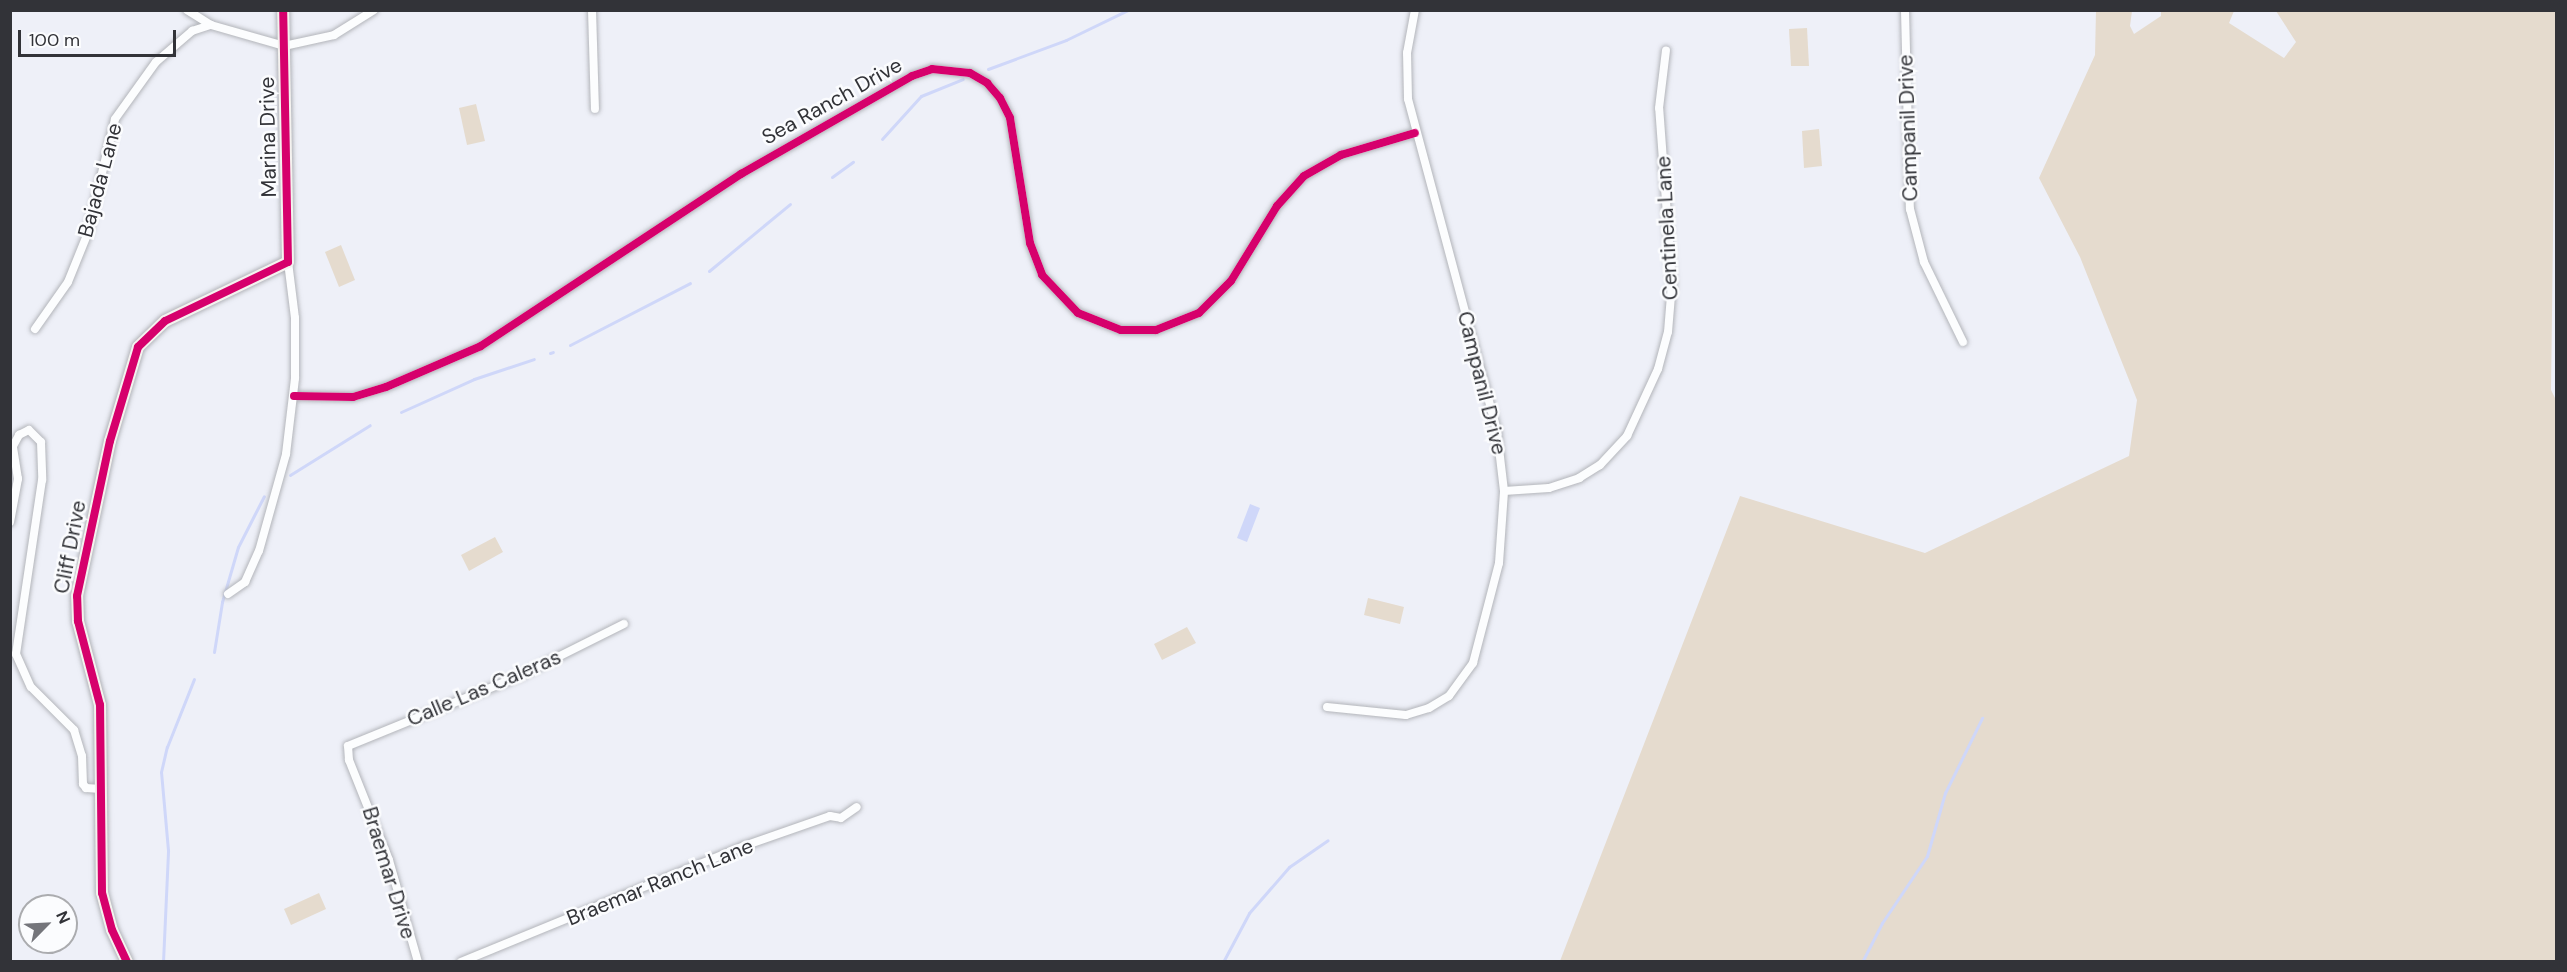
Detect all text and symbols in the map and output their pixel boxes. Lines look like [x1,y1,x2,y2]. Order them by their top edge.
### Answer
scale bar [21,18,178,56]
text: 100 m [29,28,80,52]
street label: Sea Ranch Drive [758,52,906,150]
street label: Campanil Drive [1893,54,1923,202]
street label: Marina Drive [254,76,282,198]
street label: Bajada Lane [73,120,127,240]
street label: Centinela Lane [1651,155,1683,301]
street label: Campanil Drive [1452,309,1512,457]
street label: Cliff Drive [49,498,91,596]
street label: Calle Las Caleras [403,644,565,732]
street label: Braemar Drive [357,804,421,942]
street label: Braemar Ranch Lane [563,833,757,931]
north arrow [18,894,78,954]
text: N [51,908,75,927]

